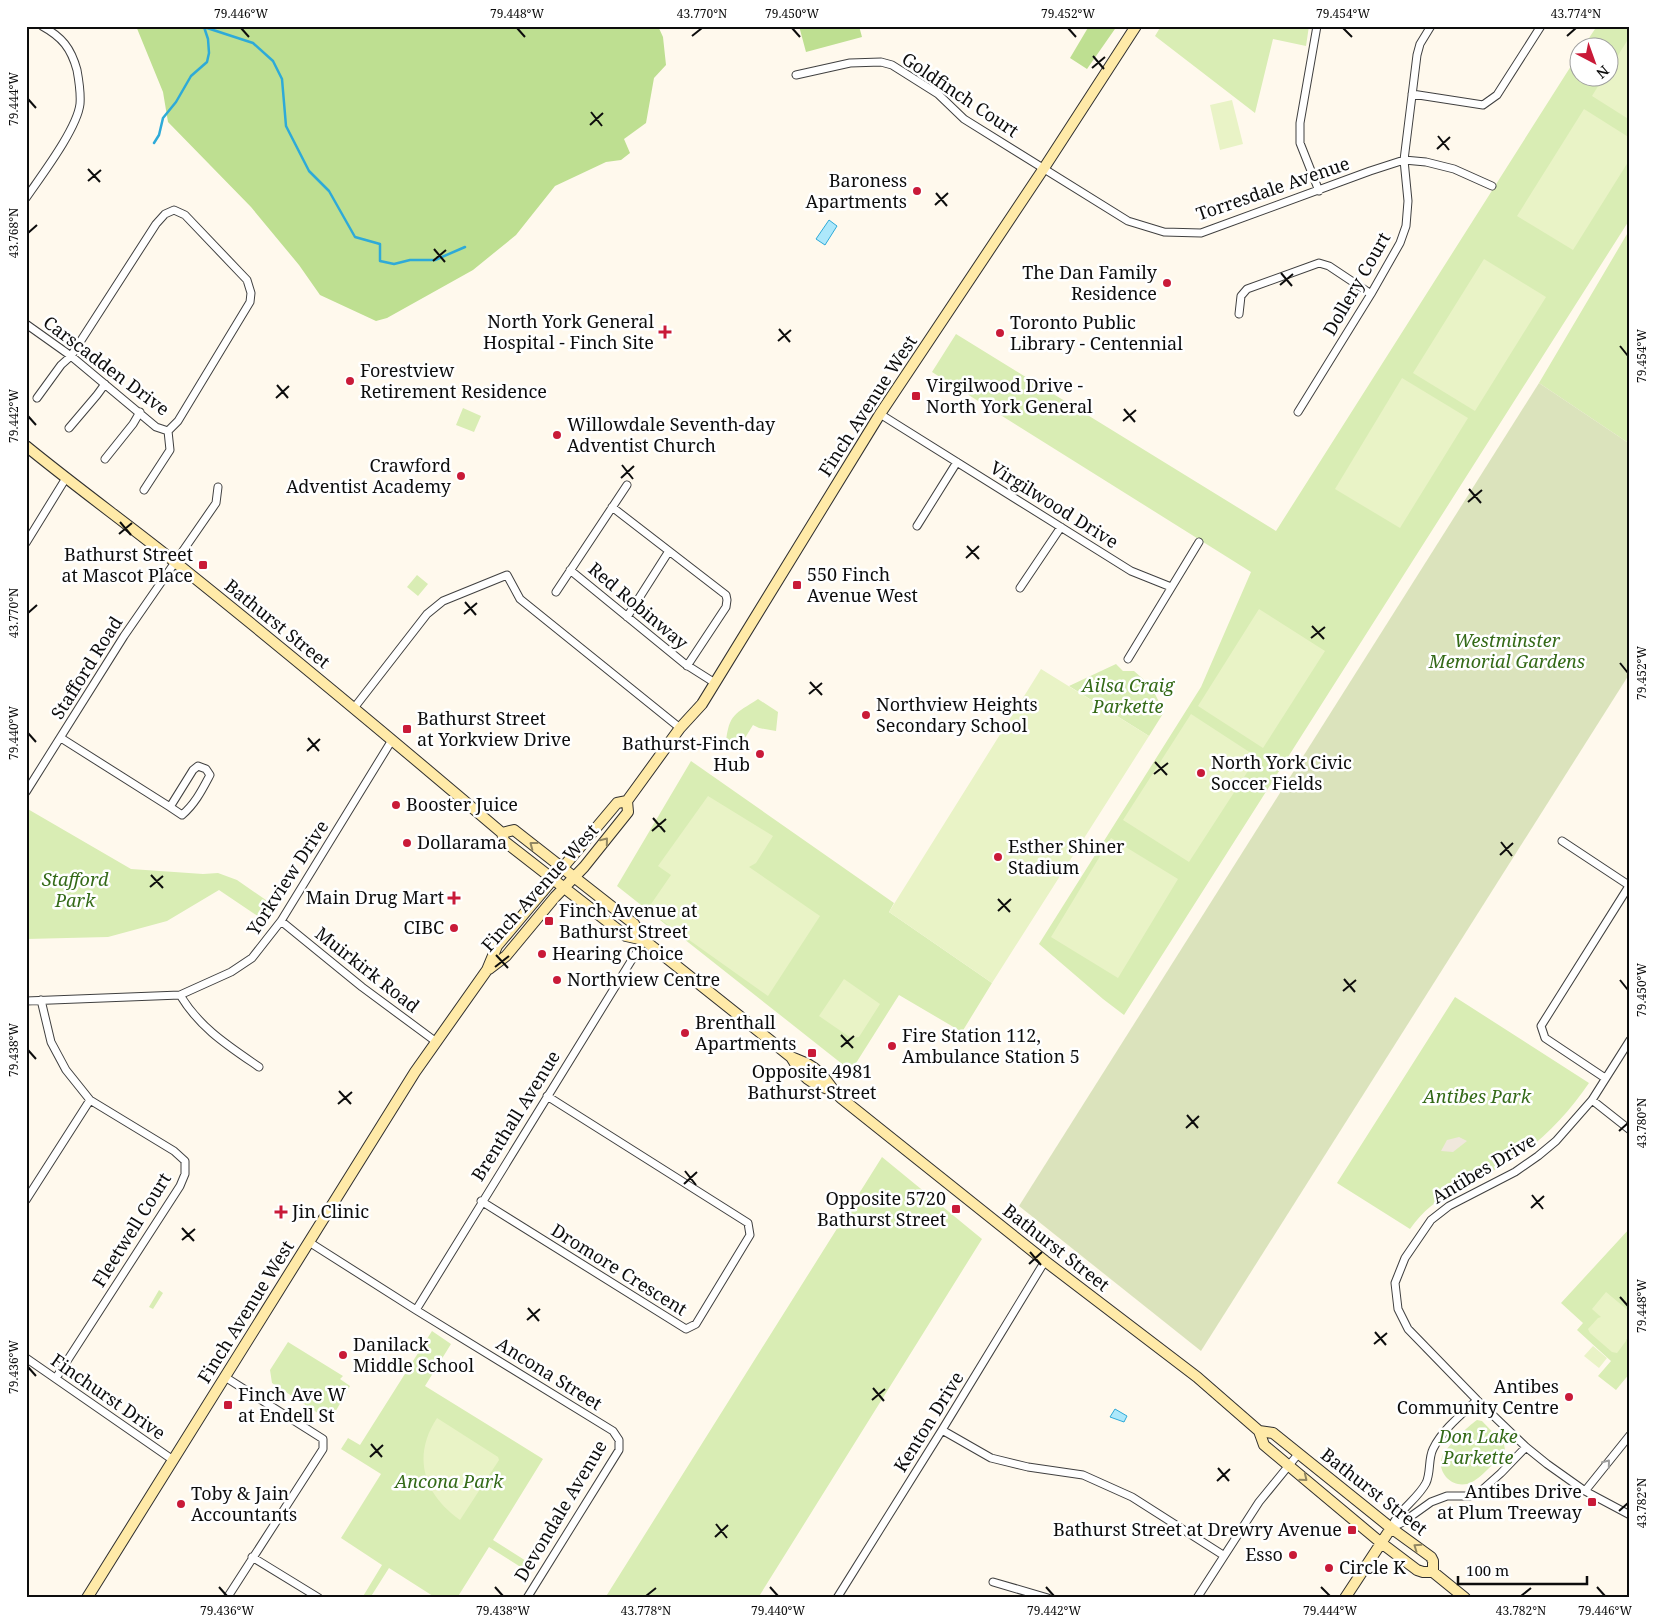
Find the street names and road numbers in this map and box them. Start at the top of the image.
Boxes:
street label: Goldfinch Court [897,46,1024,142]
street label: Torresdale Avenue [1193,151,1353,226]
street label: Dollery Court [1317,228,1395,339]
street label: Carscadden Drive [39,310,175,421]
street label: Finch Avenue West [812,330,922,481]
street label: Virgilwood Drive [986,455,1123,553]
street label: Red Robinway [584,556,694,655]
street label: Bathurst Street [220,573,335,673]
street label: Stafford Road [45,612,127,723]
street label: Yorkview Drive [240,815,333,941]
street label: Finch Avenue West [476,818,603,956]
street label: Muirkirk Road [311,921,425,1017]
street label: Brenthall Avenue [465,1046,565,1185]
street label: Antibes Drive [1427,1128,1540,1209]
street label: Fleetwell Court [86,1168,176,1291]
street label: Bathurst Street [998,1198,1115,1296]
street label: Dromore Crescent [547,1218,692,1321]
street label: Finch Avenue West [192,1236,299,1387]
street label: Ancona Street [492,1331,607,1415]
street label: Finchurst Drive [47,1348,171,1445]
street label: Kenton Drive [888,1367,969,1476]
street label: Devondale Avenue [509,1435,612,1585]
street label: Bathurst Street [1316,1442,1433,1540]

